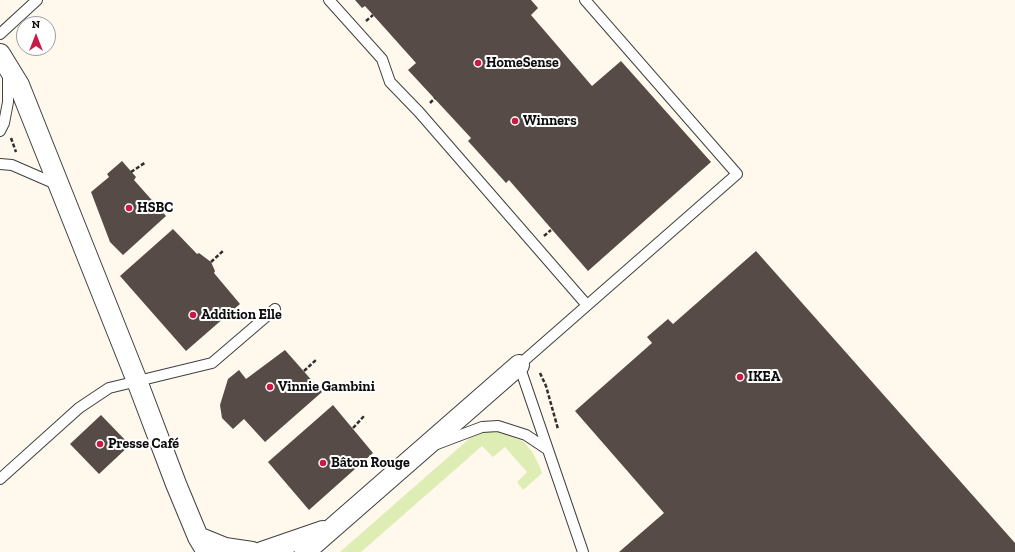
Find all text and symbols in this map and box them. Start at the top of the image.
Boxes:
north arrow [16,16,56,56]
text: N [32,18,40,31]
place label: HomeSense [486,55,559,71]
marker: HomeSense [473,58,483,68]
place label: Winners [523,113,577,129]
marker: Winners [510,116,520,126]
place label: HSBC [137,200,173,216]
marker: HSBC [124,203,134,213]
place label: Addition Elle [201,307,282,323]
marker: Addition Elle [188,310,198,320]
place label: IKEA [748,369,780,385]
marker: IKEA [735,372,745,382]
place label: Vinnie Gambini [278,379,375,395]
marker: Vinnie Gambini [265,382,275,392]
place label: Presse Café [108,436,179,452]
marker: Presse Café [95,439,105,449]
place label: Bâton Rouge [331,455,410,471]
marker: Bâton Rouge [318,458,328,468]

